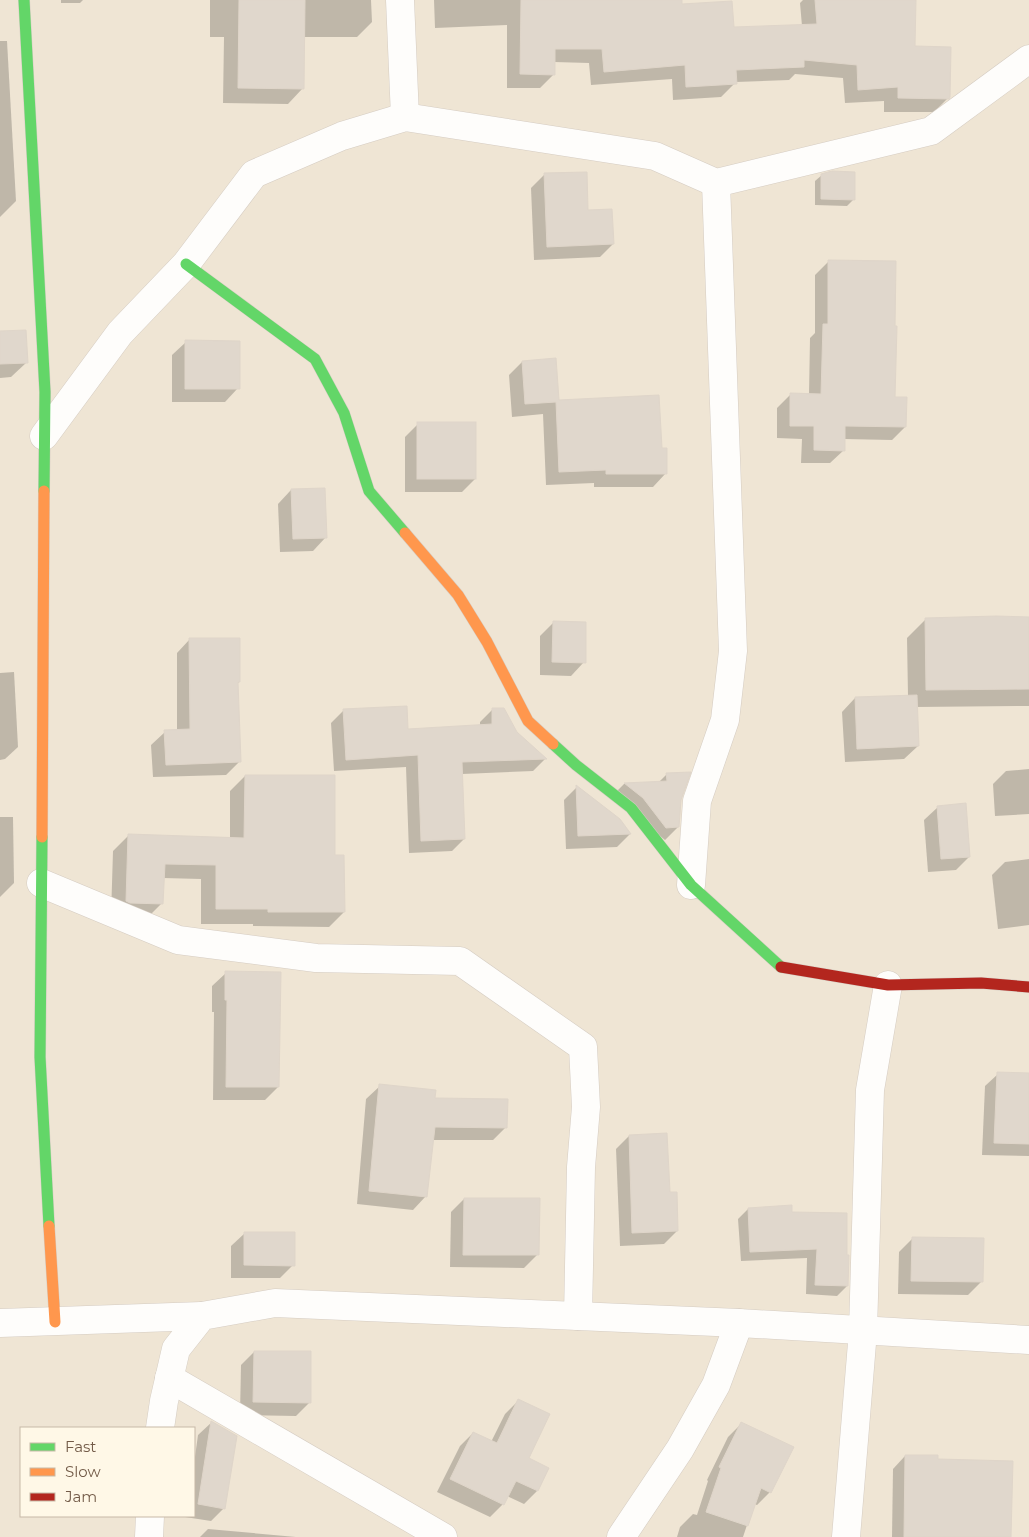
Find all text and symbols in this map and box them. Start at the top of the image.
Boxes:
legend [20,1427,195,1517]
text: Fast [65,1437,96,1456]
text: Slow [65,1462,101,1481]
text: Jam [64,1487,97,1506]

